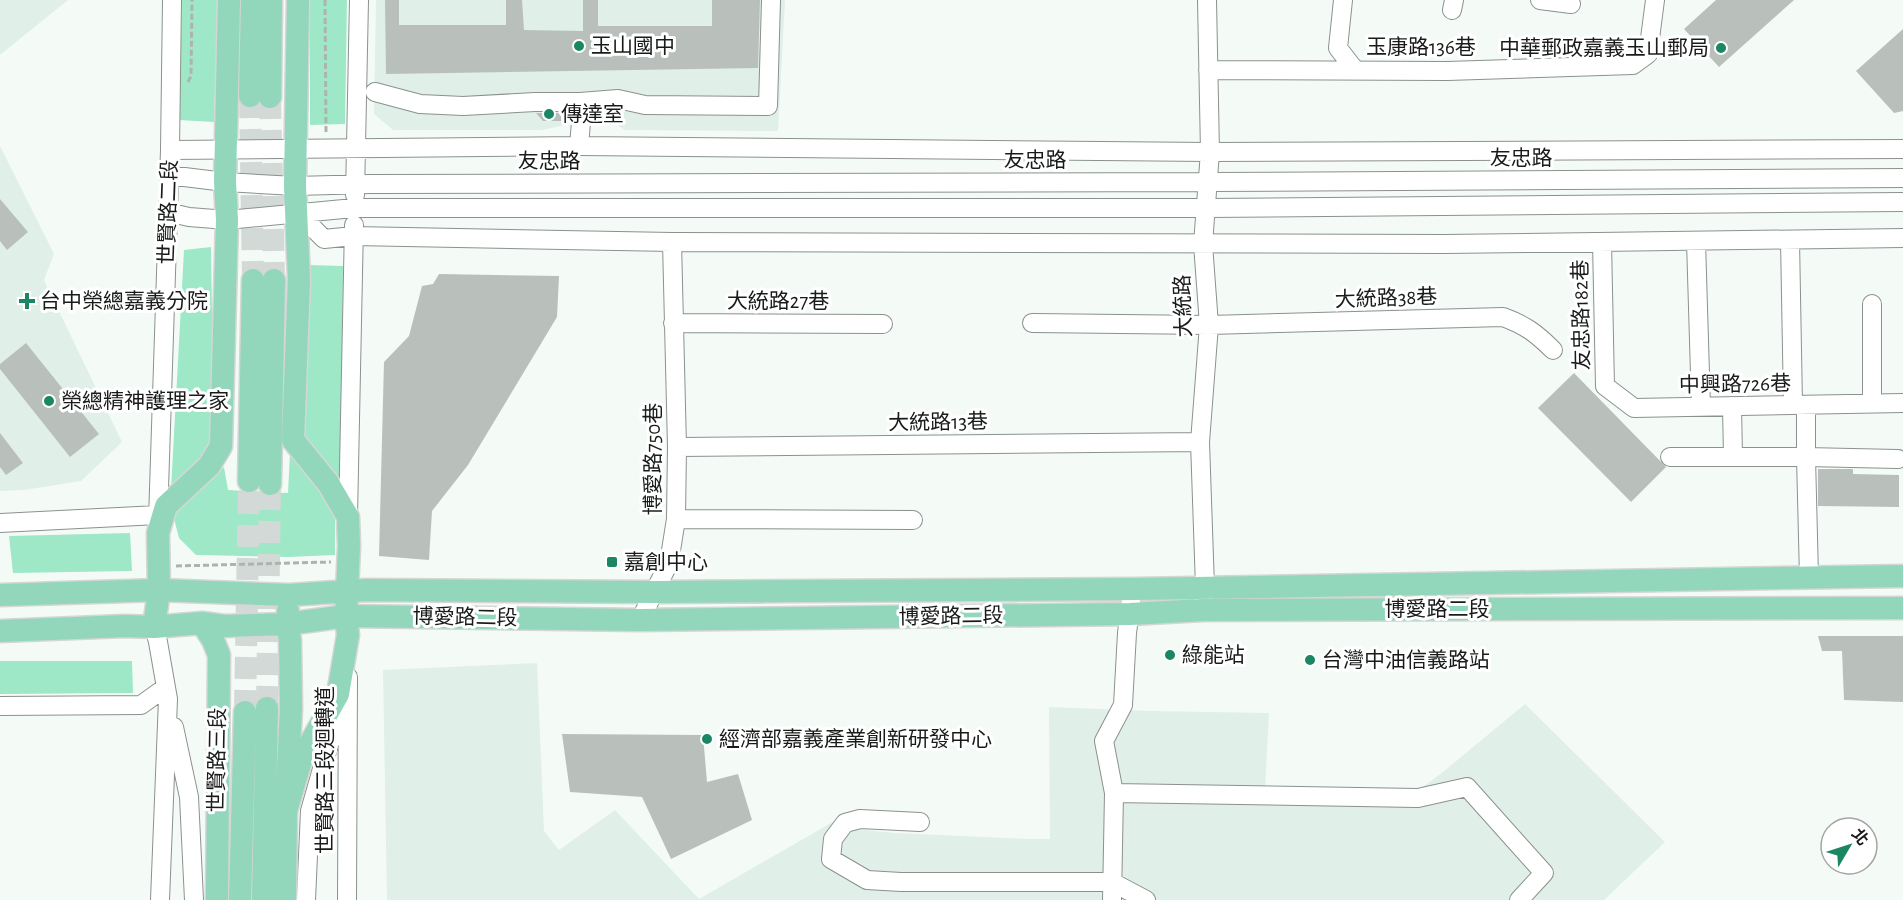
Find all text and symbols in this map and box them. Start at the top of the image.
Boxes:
place label: 玉山國中 [591,35,675,57]
street label: 玉康路136巷 [1366,36,1476,58]
place label: 中華郵政嘉義玉山郵局 [1499,37,1709,59]
marker: 玉山國中 [572,39,586,53]
marker: 中華郵政嘉義玉山郵局 [1714,41,1728,55]
place label: 傳達室 [561,102,624,125]
marker: 傳達室 [542,107,556,121]
street label: 友忠路 [1490,147,1553,169]
street label: 友忠路 [1004,149,1067,171]
street label: 友忠路 [518,150,581,172]
street label: 世賢路二段 [155,159,181,265]
street label: 友忠路182巷 [1569,259,1593,371]
street label: 大統路 [1171,274,1195,338]
street label: 大統路38巷 [1334,285,1438,311]
place label: 台中榮總嘉義分院 [40,290,208,312]
street label: 大統路27巷 [727,290,829,312]
marker: 台中榮總嘉義分院 [18,292,36,310]
street label: 中興路726巷 [1679,372,1791,396]
place label: 榮總精神護理之家 [61,390,229,412]
marker: 榮總精神護理之家 [42,394,56,408]
street label: 博愛路750巷 [642,403,664,515]
street label: 大統路13巷 [888,410,988,434]
place label: 嘉創中心 [624,551,708,573]
marker: 嘉創中心 [605,555,619,569]
street label: 博愛路二段 [1385,598,1490,620]
street label: 博愛路二段 [898,604,1004,628]
street label: 博愛路二段 [412,605,518,629]
place label: 綠能站 [1182,644,1245,666]
marker: 綠能站 [1163,648,1177,662]
place label: 台灣中油信義路站 [1322,649,1490,671]
marker: 台灣中油信義路站 [1303,653,1317,667]
street label: 世賢路三段迴轉道 [314,686,336,854]
street label: 世賢路三段 [205,707,229,813]
place label: 經濟部嘉義產業創新研發中心 [719,727,992,750]
marker: 經濟部嘉義產業創新研發中心 [700,732,714,746]
north arrow [1819,816,1879,876]
text: 北 [1849,825,1872,848]

